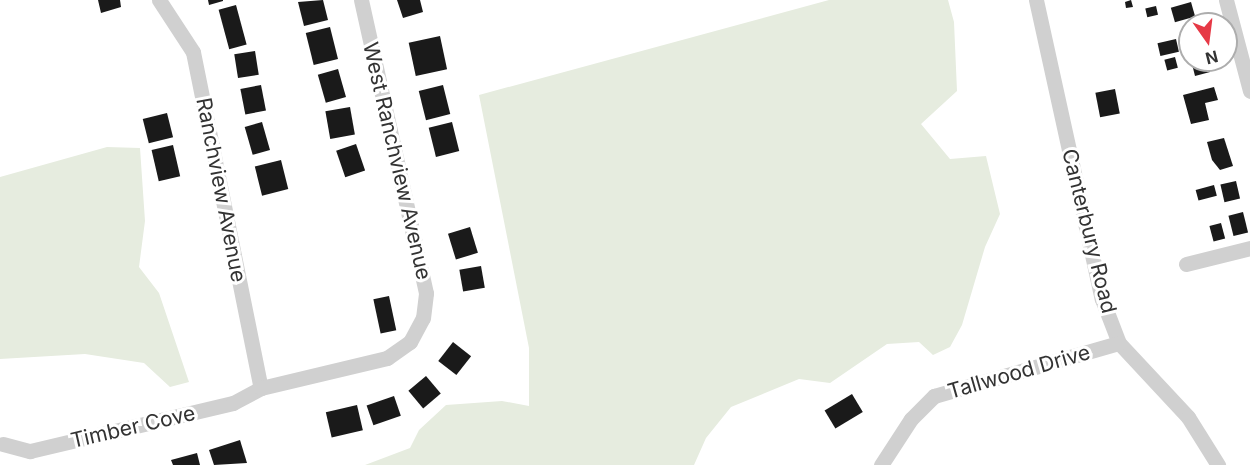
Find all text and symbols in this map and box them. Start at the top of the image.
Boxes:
north arrow [1178,12,1238,72]
street label: West Ranchview Avenue [357,40,437,282]
text: N [1204,46,1220,69]
street label: Ranchview Avenue [191,96,251,284]
street label: Canterbury Road [1056,146,1122,316]
street label: Tallwood Drive [945,340,1093,404]
street label: Timber Cove [68,400,198,454]

